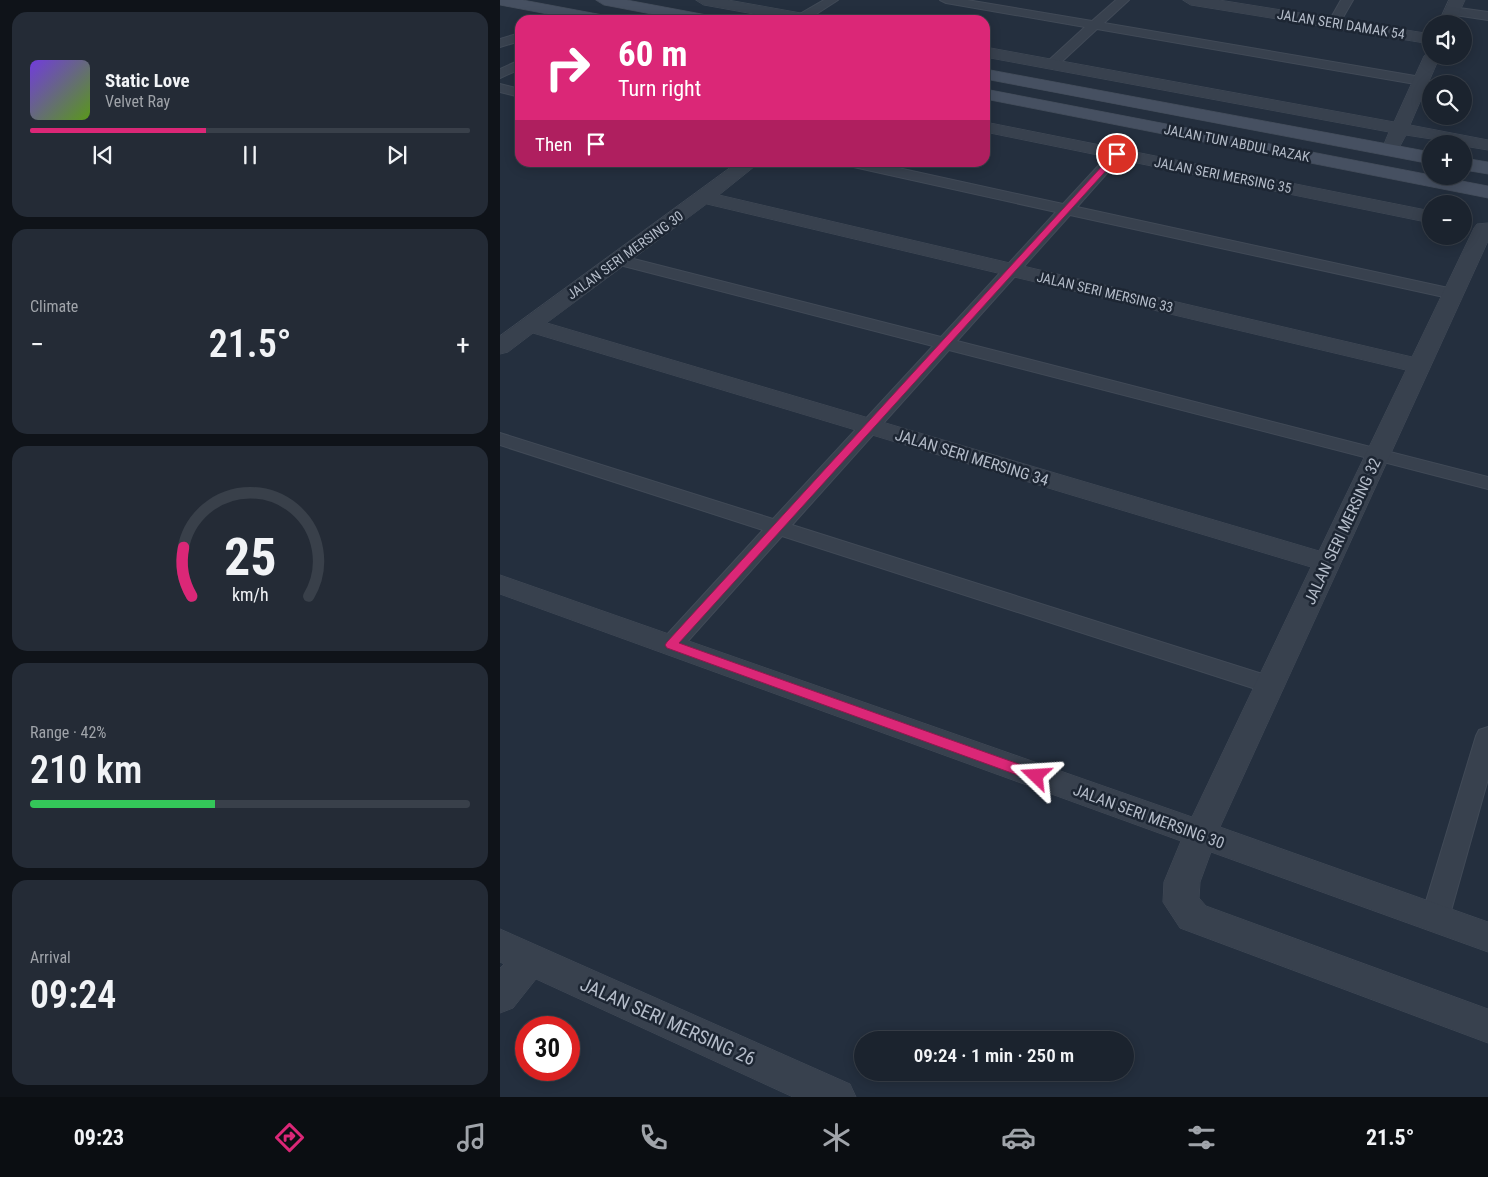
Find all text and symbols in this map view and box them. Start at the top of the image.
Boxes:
street label: JALAN SERI DAMAK 54 [1276,6,1406,42]
map controls [1422,15,1472,245]
button: sound [1422,15,1472,65]
text: 60 m [618,34,687,75]
icon: right [535,35,600,100]
text: Static Love [105,69,190,92]
button: search [1422,75,1472,125]
text: Turn right [618,76,701,101]
text: Velvet Ray [105,92,170,111]
street label: JALAN TUN ABDUL RAZAK [1163,121,1312,165]
icon: arrive [582,130,610,158]
text: Then [535,133,572,156]
pin [1096,133,1138,175]
button: + [1422,135,1472,185]
icon: arrive [1103,140,1131,168]
icon: previous [89,141,117,169]
icon: pause [236,141,264,169]
icon: next [383,141,411,169]
street label: JALAN SERI MERSING 35 [1153,154,1293,196]
button: − [1422,195,1472,245]
street label: JALAN SERI MERSING 30 [564,207,686,302]
street label: JALAN SERI MERSING 33 [1035,269,1175,315]
text: Climate [30,297,78,316]
text: 21.5° [209,322,291,366]
text: − [30,328,44,361]
text: + [456,328,470,361]
street label: JALAN SERI MERSING 34 [893,425,1051,490]
street label: JALAN SERI MERSING 32 [1300,455,1385,607]
text: 25 [224,527,276,588]
text: km/h [232,584,268,605]
text: Range · 42% [30,723,106,742]
text: 210 km [30,748,142,792]
position arrow [1009,749,1061,801]
street label: JALAN SERI MERSING 30 [1071,780,1227,853]
text: Arrival [30,948,71,967]
street label: JALAN SERI MERSING 26 [577,972,759,1070]
text: 09:24 [30,973,116,1017]
speed limit sign: 30 [515,1016,580,1081]
text: 09:24 · 1 min · 250 m [914,1044,1074,1067]
icon: directions [272,1120,307,1155]
icon: music [454,1120,489,1155]
icon: phone [636,1120,671,1155]
icon: climate [819,1120,854,1155]
icon: car [1001,1120,1036,1155]
icon: filters [1184,1120,1219,1155]
text: 09:23 [74,1125,124,1150]
text: 21.5° [1366,1125,1414,1150]

